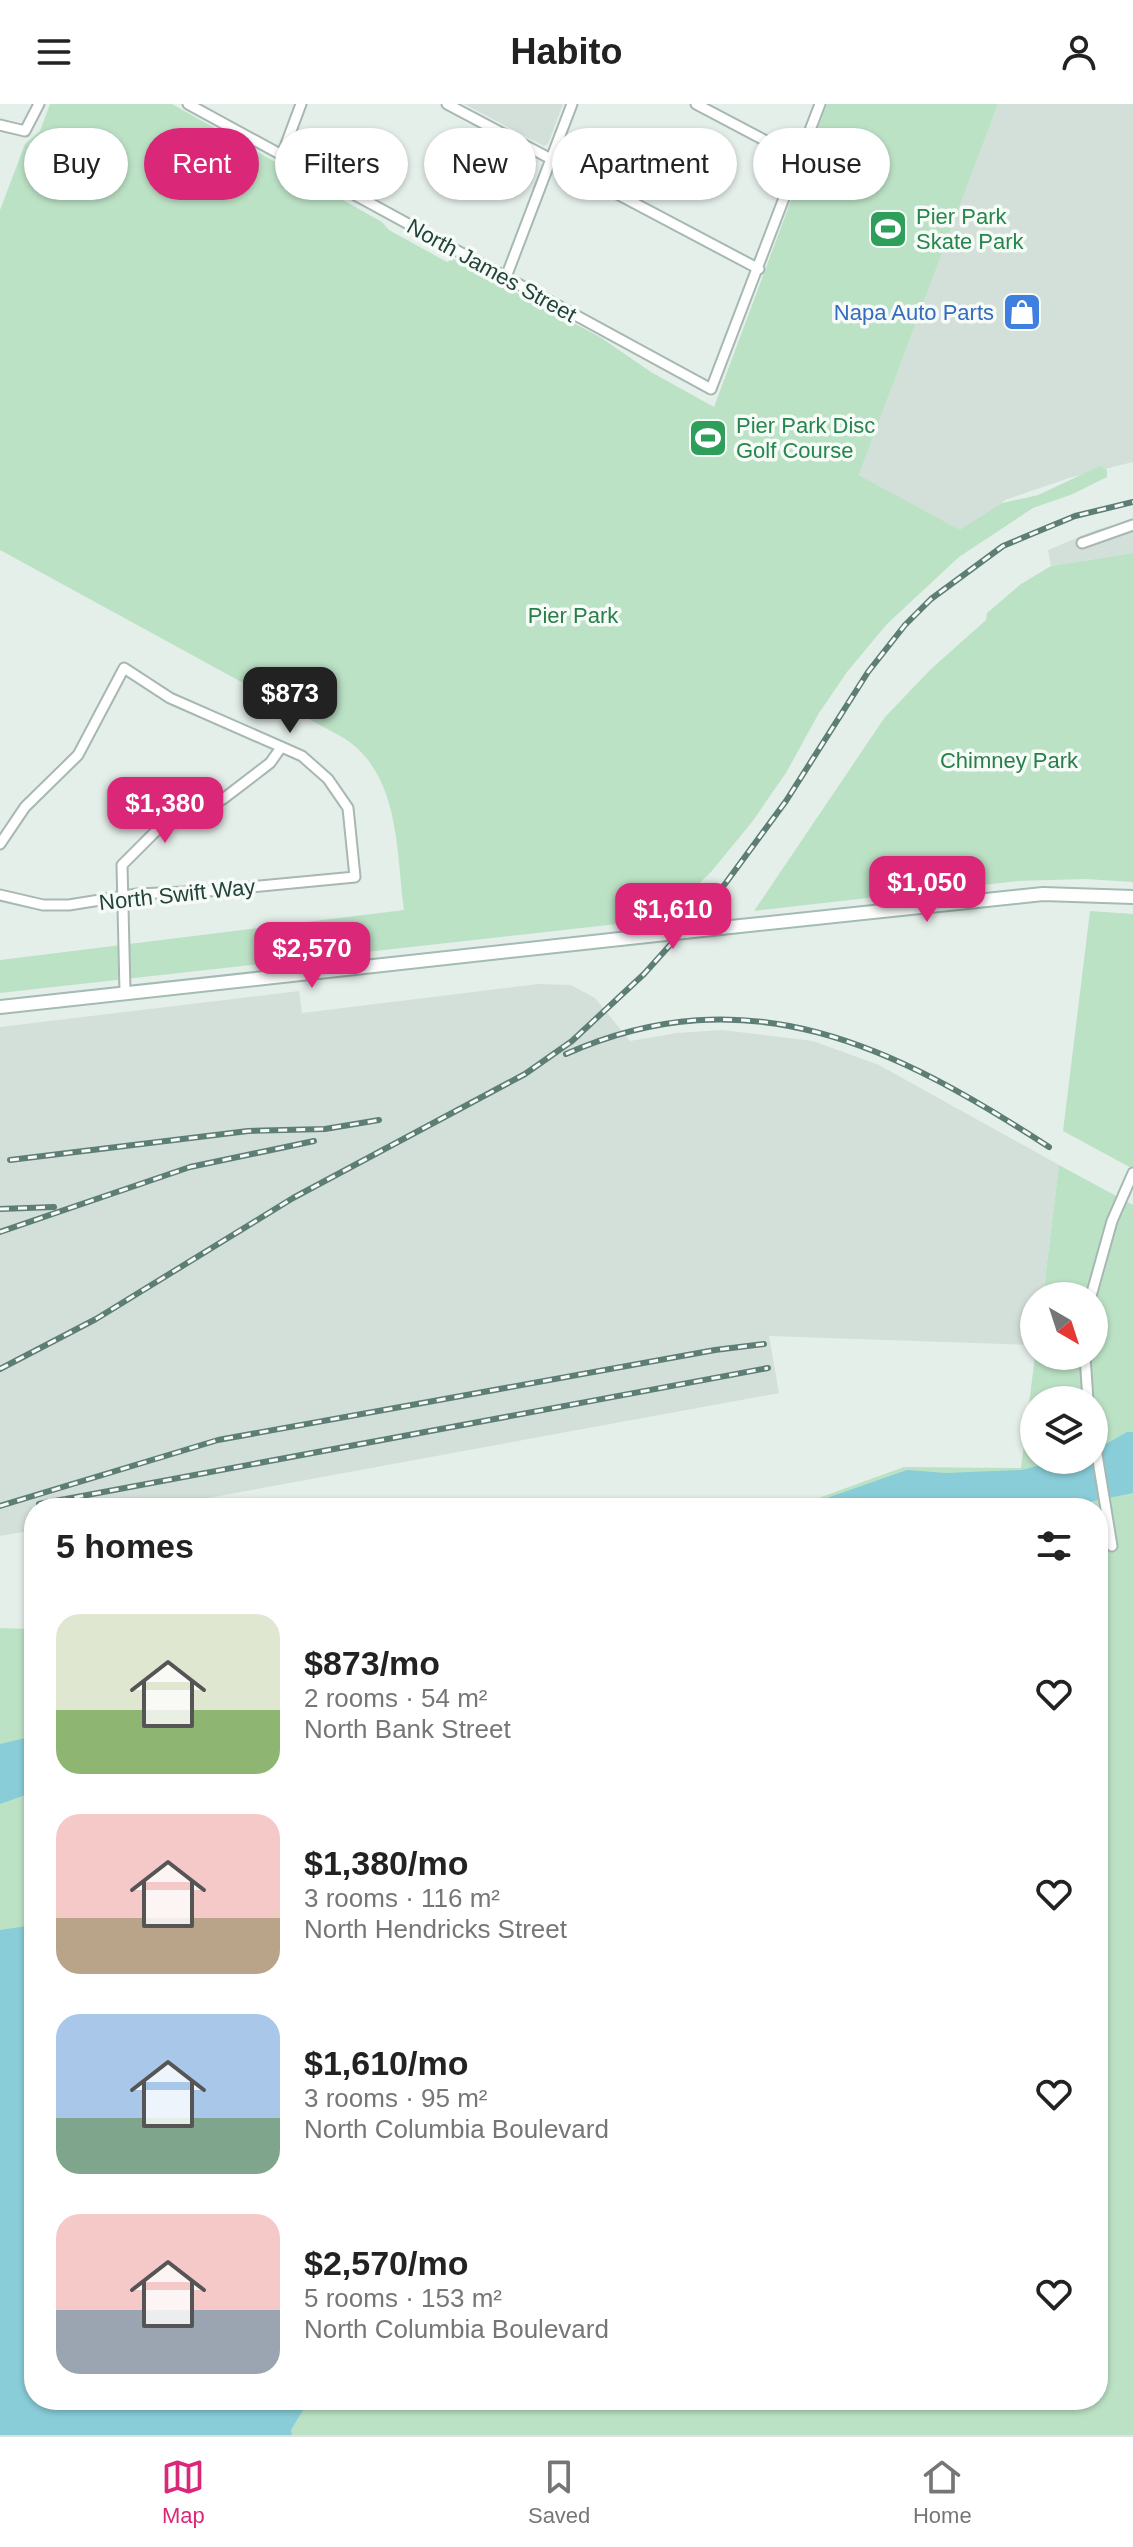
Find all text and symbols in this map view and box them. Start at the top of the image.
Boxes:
icon: menu [32,30,76,74]
icon: person [1057,30,1101,74]
text: Habito [511,31,623,72]
chip: Buy [24,128,128,200]
chip: Rent [144,128,259,200]
chip: Filters [275,128,408,200]
chip: New [424,128,536,200]
chip: Apartment [552,128,737,200]
chip: House [753,128,890,200]
place label: Pier Park Skate Park [916,204,1025,254]
sports icon: Pier Park Skate Park [867,208,909,250]
street label: North James Street [403,214,581,327]
shop icon: Napa Auto Parts [1001,291,1043,333]
place label: Napa Auto Parts [834,300,994,325]
place label: Pier Park Disc Golf Course [736,413,875,463]
sports icon: Pier Park Disc Golf Course [687,417,729,459]
park label: Pier Park [528,603,619,628]
pin: $873 [243,667,337,735]
text: $873 [261,678,319,708]
park label: Chimney Park [940,748,1079,773]
pin: $1,380 [100,777,230,845]
text: $1,380 [125,788,205,818]
pin: $1,050 [862,856,992,924]
text: $1,050 [887,867,967,897]
street label: North Swift Way [98,874,256,915]
pin: $1,610 [608,883,738,951]
text: $1,610 [633,894,713,924]
pin: $2,570 [247,922,377,990]
text: $2,570 [272,933,352,963]
north arrow [1020,1282,1108,1370]
map controls [1020,1282,1108,1474]
button: layers [1020,1386,1108,1474]
icon: filters [1032,1524,1076,1568]
text: 5 homes [56,1527,194,1565]
text: $873/mo [304,1644,440,1682]
icon: home [120,1646,216,1742]
icon: heart [1032,1672,1076,1716]
text: 2 rooms · 54 m² [304,1683,488,1713]
text: North Bank Street [304,1714,511,1744]
text: $1,380/mo [304,1844,468,1882]
icon: home [120,1846,216,1942]
icon: heart [1032,1872,1076,1916]
text: 3 rooms · 116 m² [304,1883,500,1913]
text: North Hendricks Street [304,1914,567,1944]
text: $1,610/mo [304,2044,468,2082]
icon: home [120,2046,216,2142]
icon: heart [1032,2072,1076,2116]
text: 3 rooms · 95 m² [304,2083,488,2113]
text: North Columbia Boulevard [304,2114,609,2144]
text: $2,570/mo [304,2244,468,2282]
icon: home [120,2246,216,2342]
icon: heart [1032,2272,1076,2316]
text: 5 rooms · 153 m² [304,2283,502,2313]
text: North Columbia Boulevard [304,2314,609,2344]
tab: Map [161,2455,205,2529]
tab: Saved [528,2455,590,2529]
tab: Home [913,2455,972,2529]

